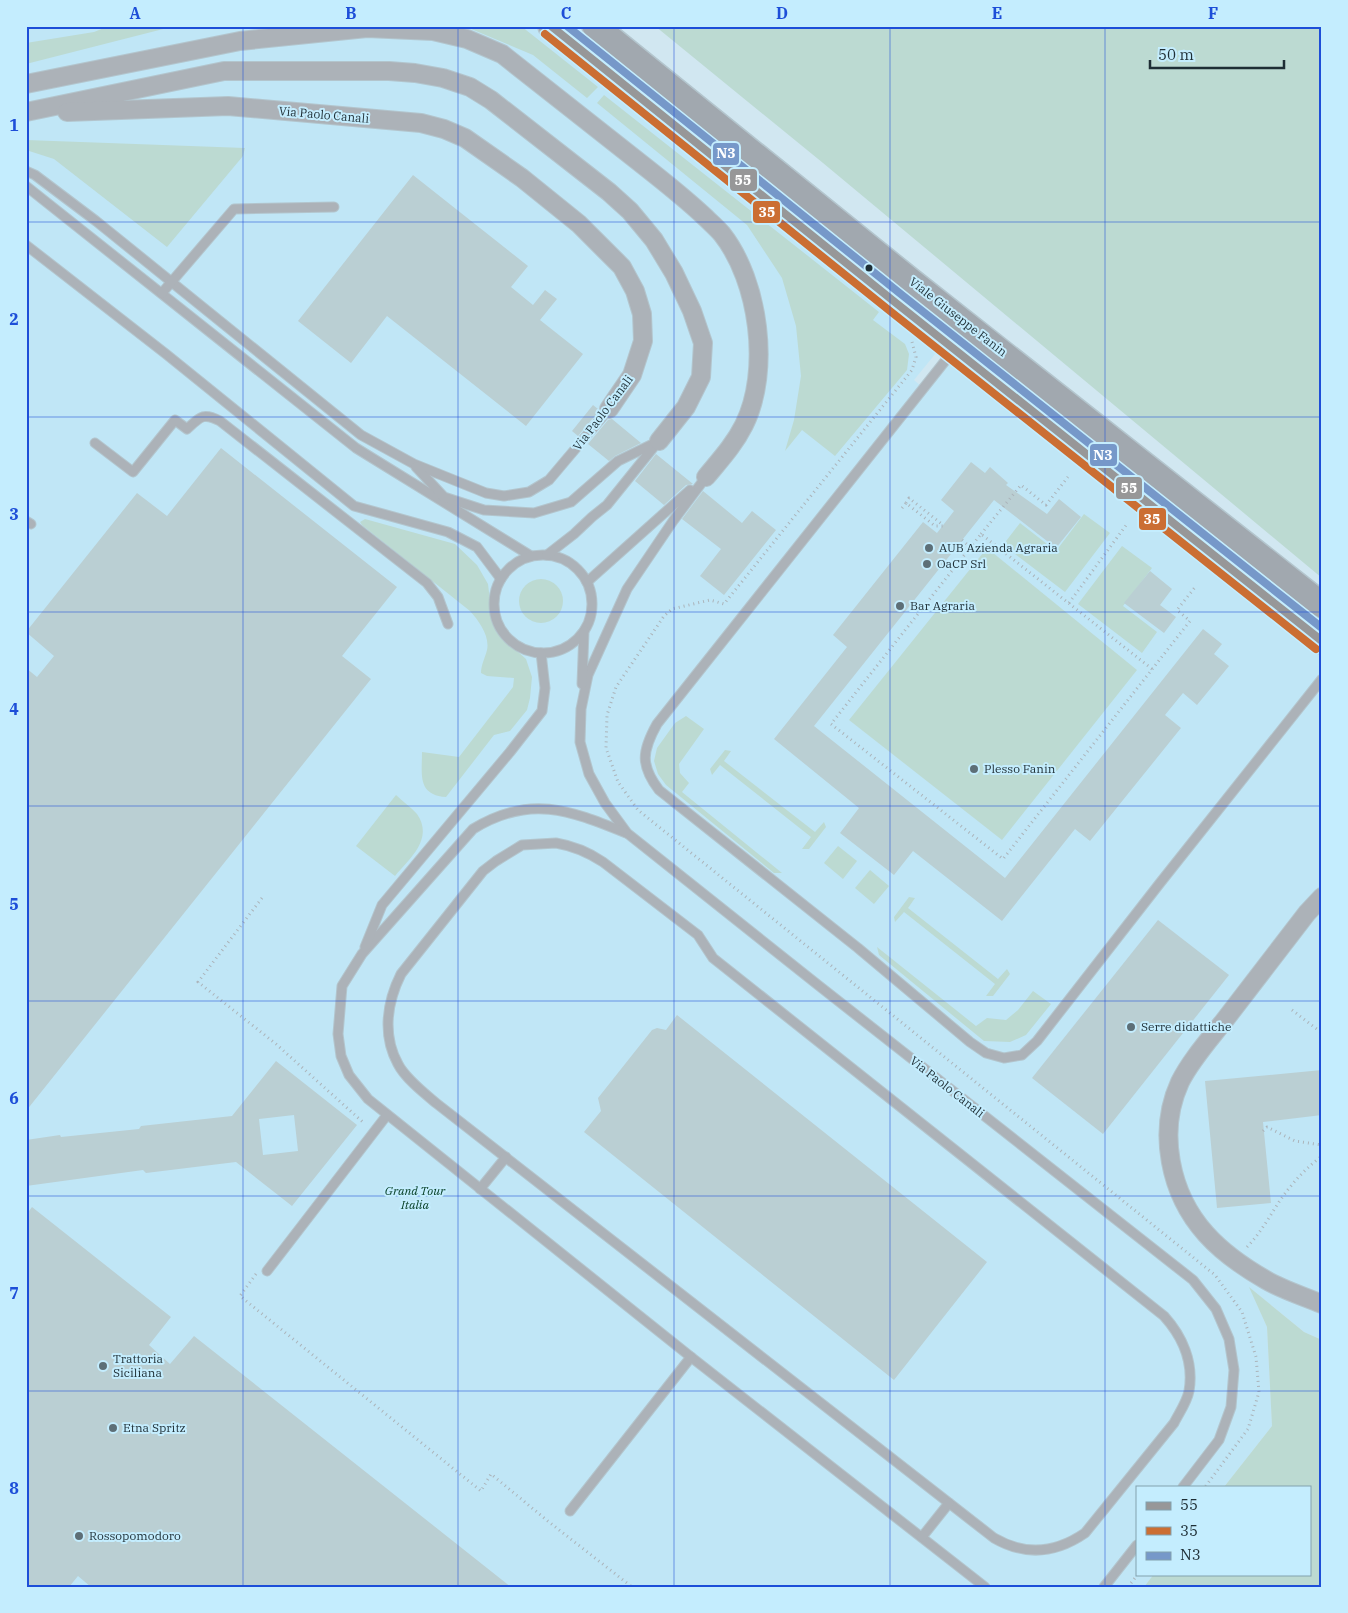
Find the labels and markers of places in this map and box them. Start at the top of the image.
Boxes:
unlabelled marker [864,263,874,273]
place label: AUB Azienda Agraria [939,540,1058,555]
marker: AUB Azienda Agraria [923,542,935,554]
place label: OaCP Srl [937,556,987,571]
marker: OaCP Srl [921,558,933,570]
place label: Bar Agraria [910,598,975,613]
marker: Bar Agraria [894,600,906,612]
place label: Plesso Fanin [984,761,1056,776]
marker: Plesso Fanin [968,763,980,775]
place label: Serre didattiche [1141,1019,1231,1034]
marker: Serre didattiche [1125,1021,1137,1033]
place label: Trattoria Siciliana [113,1351,164,1380]
marker: Trattoria Siciliana [97,1360,109,1372]
place label: Etna Spritz [123,1420,186,1435]
marker: Etna Spritz [107,1422,119,1434]
place label: Rossopomodoro [89,1528,181,1543]
marker: Rossopomodoro [73,1530,85,1542]

